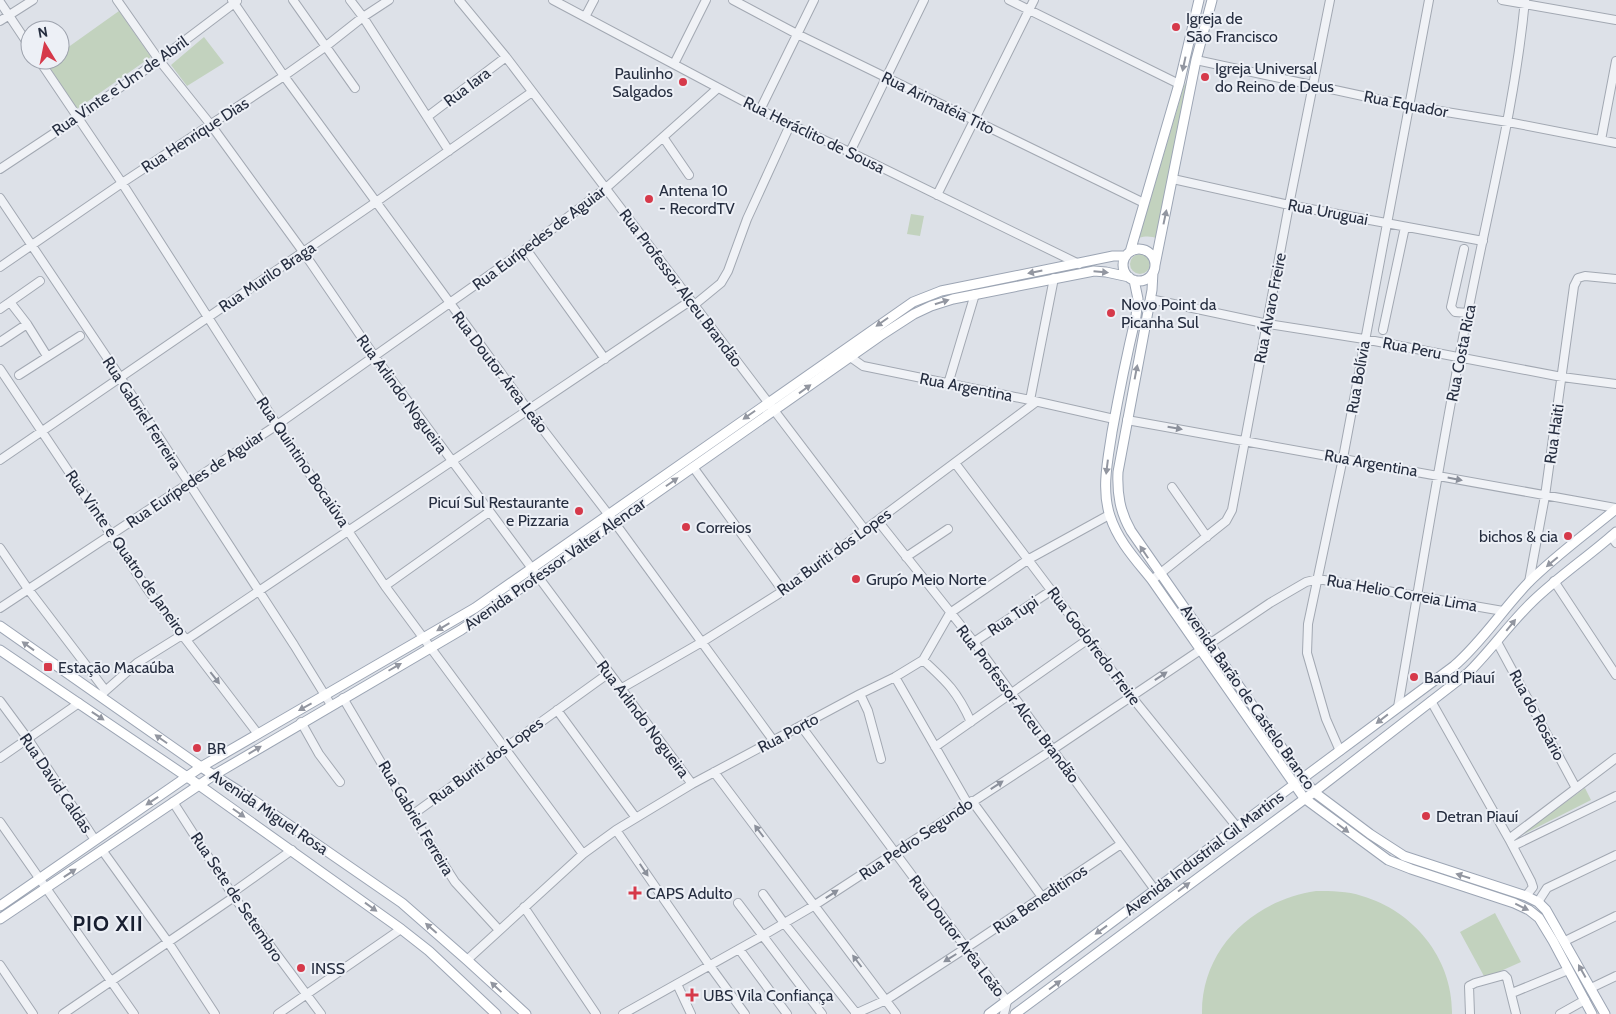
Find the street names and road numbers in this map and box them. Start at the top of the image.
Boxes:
street label: Rua Vinte e Um de Abril [48,32,192,140]
street label: Rua Iara [440,63,494,111]
street label: Rua Arimatéia Tito [879,67,998,139]
street label: Rua Equador [1362,87,1451,122]
street label: Rua Henrique Dias [138,93,253,177]
street label: Rua Heráclito de Sousa [740,93,888,178]
street label: Rua Eurípedes de Aguiar [469,181,610,294]
street label: Rua Uruguai [1286,195,1370,229]
street label: Rua Professor Alceu Brandão [615,205,747,371]
street label: Rua Murilo Braga [215,237,319,316]
street label: Rua Álvaro Freire [1250,251,1290,365]
street label: Rua Costa Rica [1442,302,1480,403]
street label: Rua Doutor Área Leão [448,307,552,437]
street label: Rua Arlindo Nogueira [353,331,452,457]
street label: Rua Peru [1381,333,1443,363]
street label: Rua Bolívia [1342,339,1374,415]
street label: Rua Gabriel Ferreira [99,353,186,473]
street label: Rua Argentina [918,369,1014,405]
street label: Rua Quintino Bocaiúva [252,393,354,531]
street label: Rua Haiti [1540,403,1568,465]
street label: Rua Eurípedes de Aguiar [123,425,268,532]
street label: Rua Argentina [1323,445,1419,481]
street label: Rua Vinte e Quatro de Janeiro [61,466,191,640]
street label: Avenida Professor Valter Alencar [460,493,650,634]
street label: Rua Buriti dos Lopes [773,504,895,600]
street label: Rua Helio Correia Lima [1325,570,1479,616]
street label: Rua Godofredo Freire [1043,583,1145,709]
street label: Rua Tupi [984,592,1042,640]
street label: Avenida Barão de Castelo Branco [1177,601,1319,793]
street label: Rua Professor Alceu Brandão [952,621,1084,787]
street label: Rua Arlindo Nogueira [593,657,693,782]
street label: Rua do Rosário [1505,666,1569,764]
street label: Rua Porto [754,709,822,757]
street label: Rua Buriti dos Lopes [425,713,547,809]
street label: Rua David Caldas [16,730,97,837]
street label: Rua Gabriel Ferreira [374,757,458,879]
street label: Avenida Miguel Rosa [206,765,332,859]
street label: Avenida Industrial Gil Martins [1120,787,1288,919]
street label: Rua Pedro Segundo [856,794,977,884]
street label: Rua Sete de Setembro [187,829,288,966]
street label: Rua Beneditinos [989,860,1091,937]
street label: Rua Doutor Arêa Leão [905,871,1009,1001]

